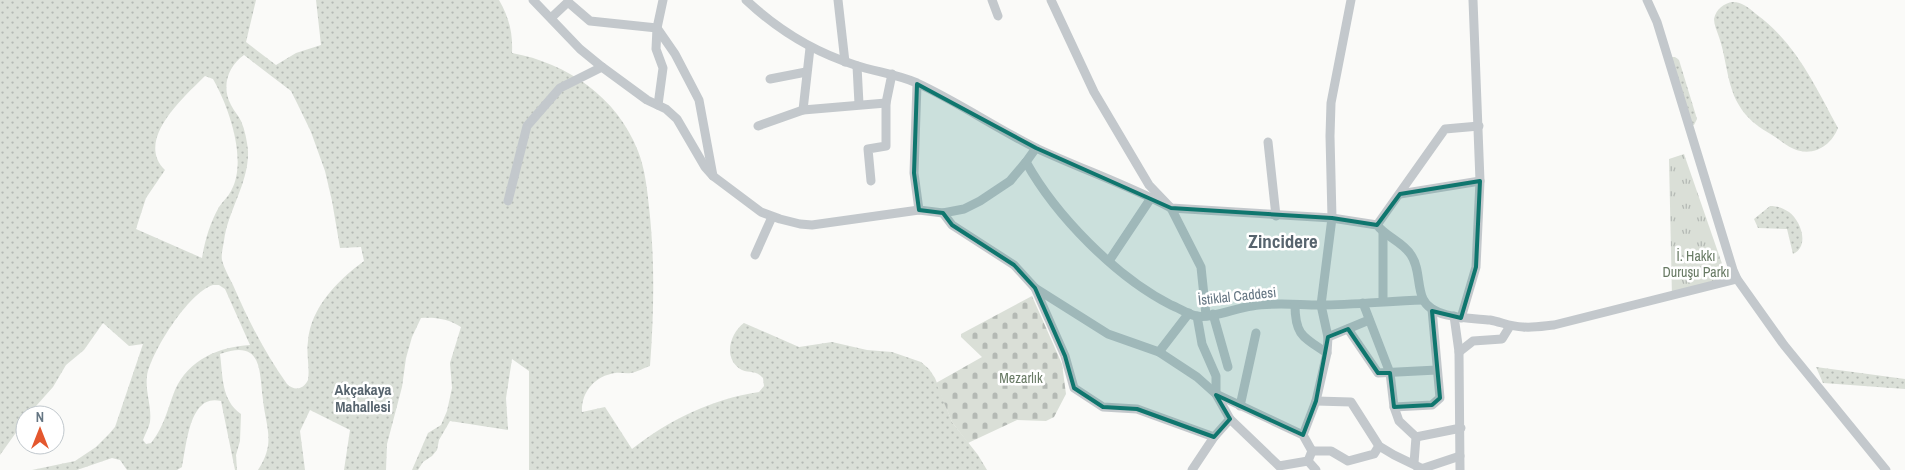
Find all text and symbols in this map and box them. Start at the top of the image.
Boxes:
district label: Zincidere [1248,228,1318,254]
park label: İ. Hakkı Duruşu Parkı [1663,247,1730,281]
street label: İstiklal Caddesi [1197,283,1277,309]
park label: Mezarlık [999,369,1043,387]
district label: Akçakaya Mahallesi [335,379,392,417]
north arrow [15,405,65,455]
text: N [36,408,44,426]

